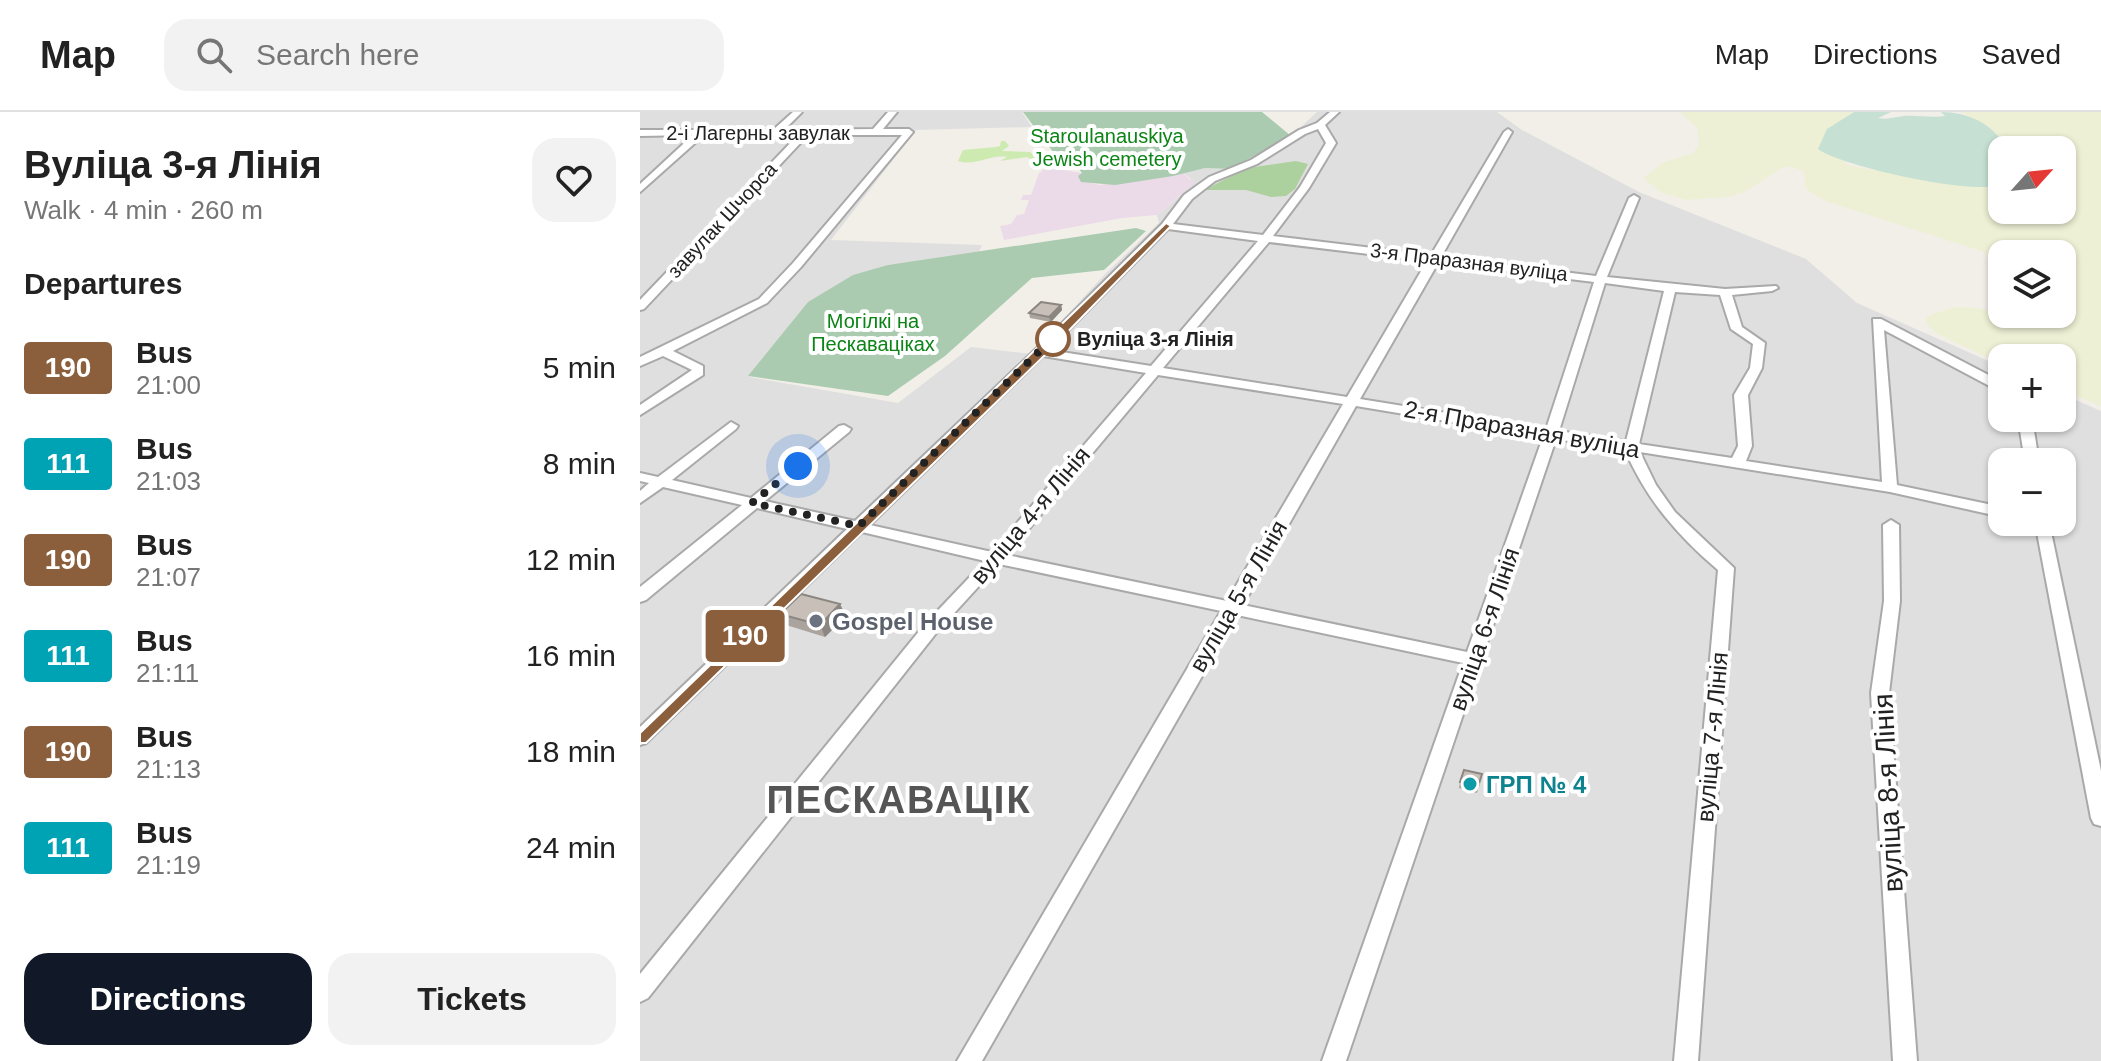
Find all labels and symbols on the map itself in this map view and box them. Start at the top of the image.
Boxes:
street label: 2-і Лагерны завулак [666,122,850,144]
park label: Staroulanauskiya Jewish cemetery [1030,125,1185,170]
north arrow [1988,136,2076,224]
street label: завулак Шчорса [663,157,782,282]
street label: 3-я Праразная вуліца [1369,239,1570,285]
park label: Могілкі на Пескаваціках [811,310,935,355]
marker: Вуліца 3-я Лінія [1036,322,1070,356]
place label: Вуліца 3-я Лінія [1077,328,1234,350]
street label: 2-я Праразная вуліца [1402,395,1643,463]
street label: вуліца 4-я Лінія [965,441,1095,589]
your location [778,446,818,486]
street label: вуліца 5-я Лінія [1184,515,1292,677]
street label: вуліца 6-я Лінія [1443,544,1525,714]
place label: Gospel House [832,608,993,635]
line badge: 190 [699,610,791,662]
marker: Gospel House [807,612,825,630]
street label: вуліца 7-я Лінія [1691,651,1733,823]
street label: вуліца 8-я Лінія [1867,693,1909,893]
place label: ГРП № 4 [1486,771,1587,798]
marker: ГРП № 4 [1461,775,1479,793]
district label: ПЕСКАВАЦІК [766,779,1032,821]

